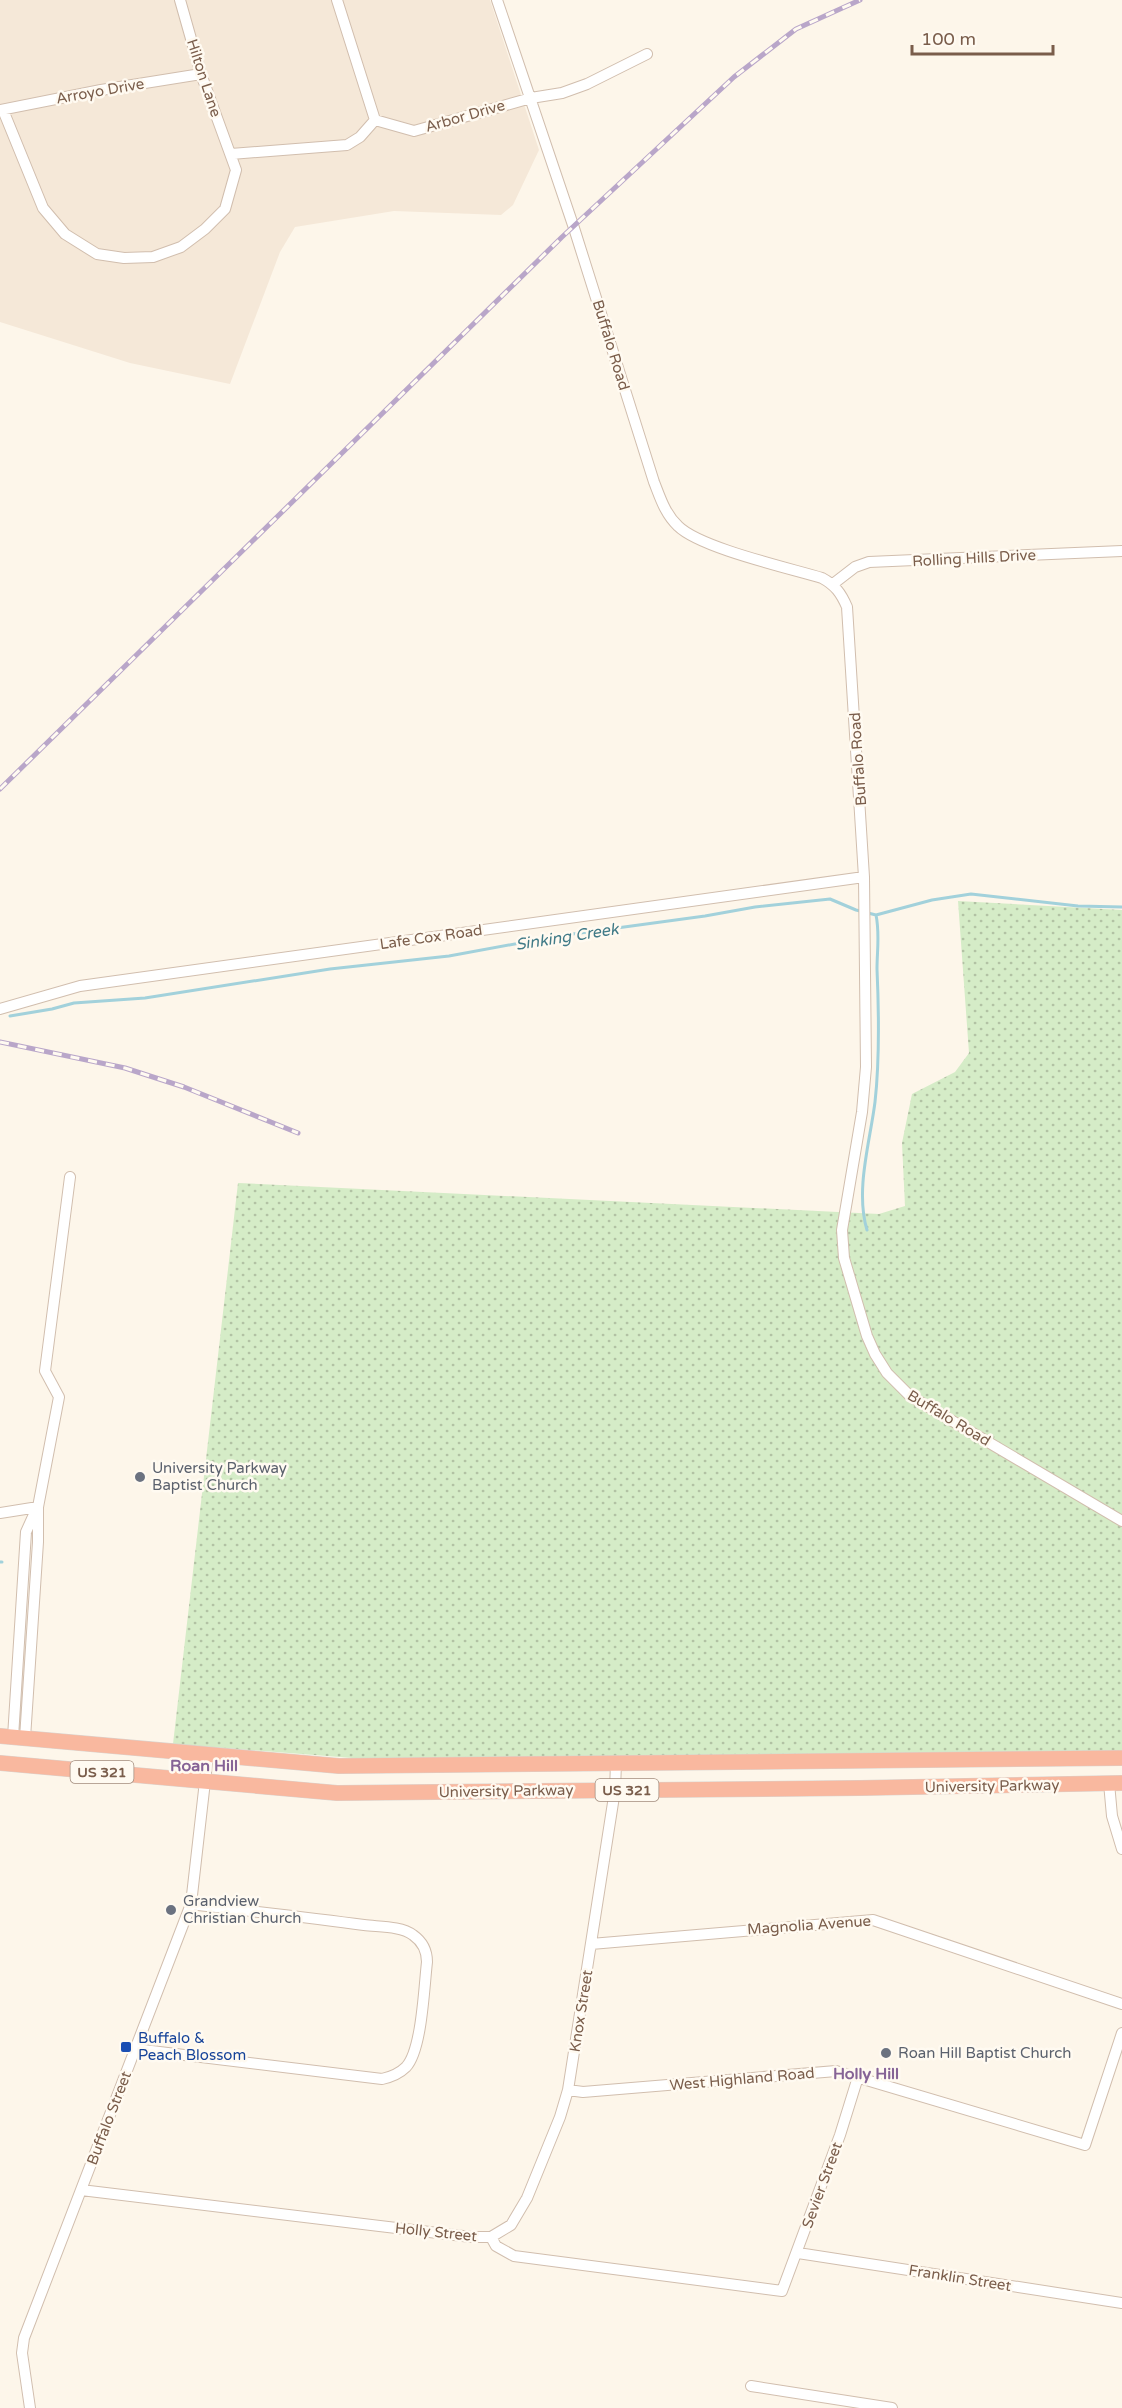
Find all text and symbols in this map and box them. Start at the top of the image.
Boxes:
scale bar [912,18,1053,56]
text: 100 m [921,28,976,50]
street label: Hilton Lane [183,37,225,119]
street label: Arroyo Drive [54,74,146,108]
street label: Arbor Drive [423,96,507,136]
street label: Buffalo Road [589,298,633,392]
street label: Rolling Hills Drive [912,546,1036,570]
street label: Buffalo Road [846,712,870,806]
water label: Sinking Creek [514,919,621,955]
street label: Lafe Cox Road [379,921,483,953]
street label: Buffalo Road [904,1386,994,1450]
place label: University Parkway Baptist Church [152,1459,287,1494]
marker: University Parkway Baptist Church [133,1470,147,1484]
district label: Roan Hill [170,1756,238,1776]
road number: US 321 [70,1761,134,1783]
street label: University Parkway [924,1776,1060,1796]
road number: US 321 [596,1779,658,1801]
street label: University Parkway [438,1781,574,1801]
place label: Grandview Christian Church [183,1892,301,1927]
marker: Grandview Christian Church [164,1903,178,1917]
street label: Magnolia Avenue [746,1912,872,1938]
street label: Knox Street [566,1968,596,2053]
place label: Buffalo & Peach Blossom [138,2029,246,2064]
marker: Buffalo & Peach Blossom [119,2040,133,2054]
place label: Roan Hill Baptist Church [898,2044,1071,2062]
marker: Roan Hill Baptist Church [879,2046,893,2060]
street label: West Highland Road [669,2064,815,2094]
district label: Holly Hill [833,2064,899,2084]
street label: Buffalo Street [83,2068,135,2167]
street label: Sevier Street [798,2139,846,2231]
street label: Holly Street [394,2219,478,2245]
street label: Franklin Street [907,2261,1013,2295]

